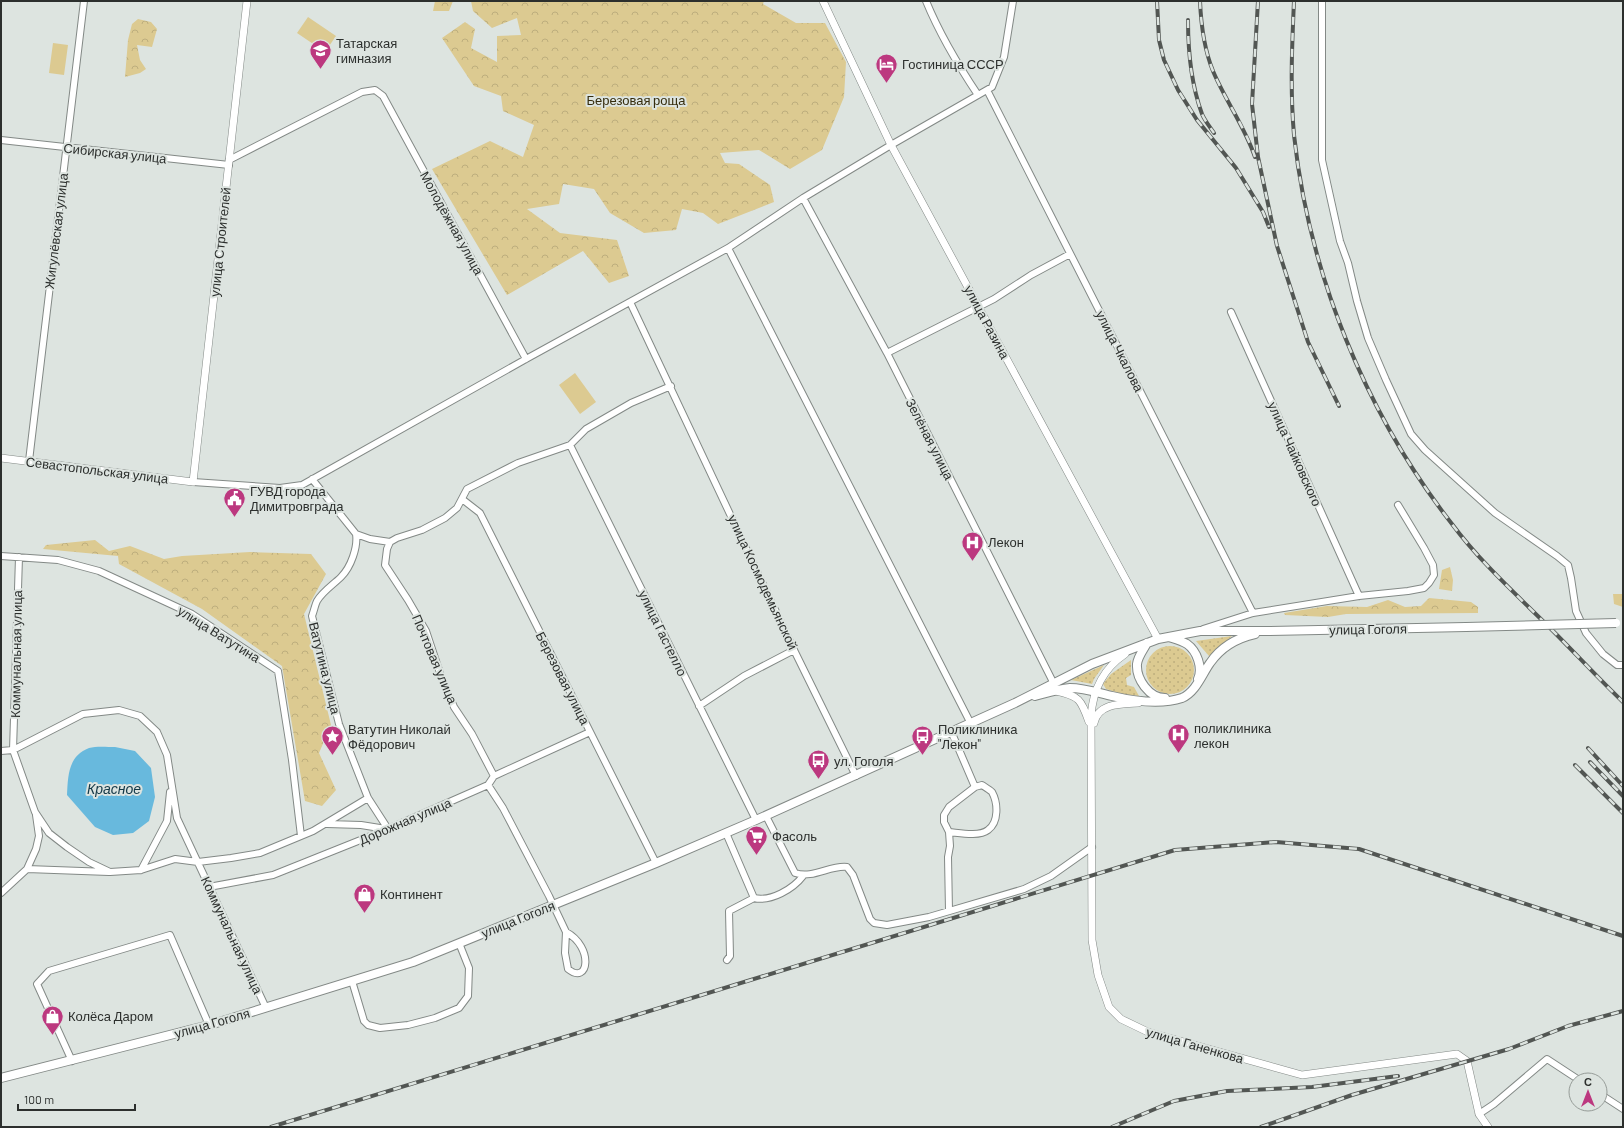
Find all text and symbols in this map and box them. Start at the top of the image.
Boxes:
place label: Татарская гимназия [336,35,397,66]
school or university icon: Татарская гимназия [308,37,334,70]
hotel icon: Гостиница СССР [874,51,900,84]
place label: Гостиница СССР [902,56,1004,72]
park label: Березовая роща [587,92,686,108]
street label: Сибирская улица [63,140,168,166]
street label: Молодёжная улица [417,168,487,278]
street label: Жигулёвская улица [41,171,71,290]
street label: улица Строителей [206,186,234,298]
street label: улица Разина [961,282,1014,362]
street label: улица Чкалова [1093,308,1148,395]
street label: Зелёная улица [903,396,958,483]
street label: улица Чайковского [1265,399,1325,509]
street label: Севастопольская улица [25,453,170,487]
place label: ГУВД города Димитровграда [250,483,344,514]
public building icon: ГУВД города Димитровграда [221,485,247,518]
street label: улица Космодемьянской [725,512,801,652]
hospital icon: Лекон [959,529,985,562]
place label: Лекон [988,534,1024,550]
street label: улица Гастелло [635,587,691,679]
street label: Коммунальная улица [7,589,25,718]
street label: улица Ватутина [175,602,264,666]
street label: Почтовая улица [409,612,461,707]
street label: Ватутина улица [306,620,344,716]
street label: улица Гоголя [1329,620,1407,638]
street label: Березовая улица [533,629,594,728]
place label: поликлиника лекон [1194,720,1272,751]
place label: Ватутин Николай Фёдорович [348,721,451,752]
place label: Поликлиника "Лекон" [938,721,1018,752]
hospital icon: поликлиника лекон [1165,722,1191,755]
place icon: Ватутин Николай Фёдорович [319,723,345,756]
bus stop icon: Поликлиника "Лекон" [910,723,936,756]
bus stop icon: ул. Гоголя [806,748,832,781]
place label: ул. Гоголя [834,753,893,769]
water label: Красное [87,780,141,797]
street label: Дорожная улица [356,794,454,848]
supermarket icon: Фасоль [743,823,769,856]
place label: Фасоль [772,828,817,844]
street label: Коммунальная улица [198,874,267,997]
shop icon: Континент [351,881,377,914]
place label: Континент [380,886,443,902]
street label: улица Гоголя [479,897,557,941]
shop icon: Колёса Даром [40,1003,66,1036]
street label: улица Гоголя [172,1005,252,1041]
place label: Колёса Даром [68,1008,153,1024]
street label: улица Ганенкова [1144,1023,1246,1067]
north arrow [1568,1072,1608,1112]
text: С [1584,1075,1592,1088]
scale bar [18,1086,135,1112]
text: 100 m [24,1092,54,1106]

